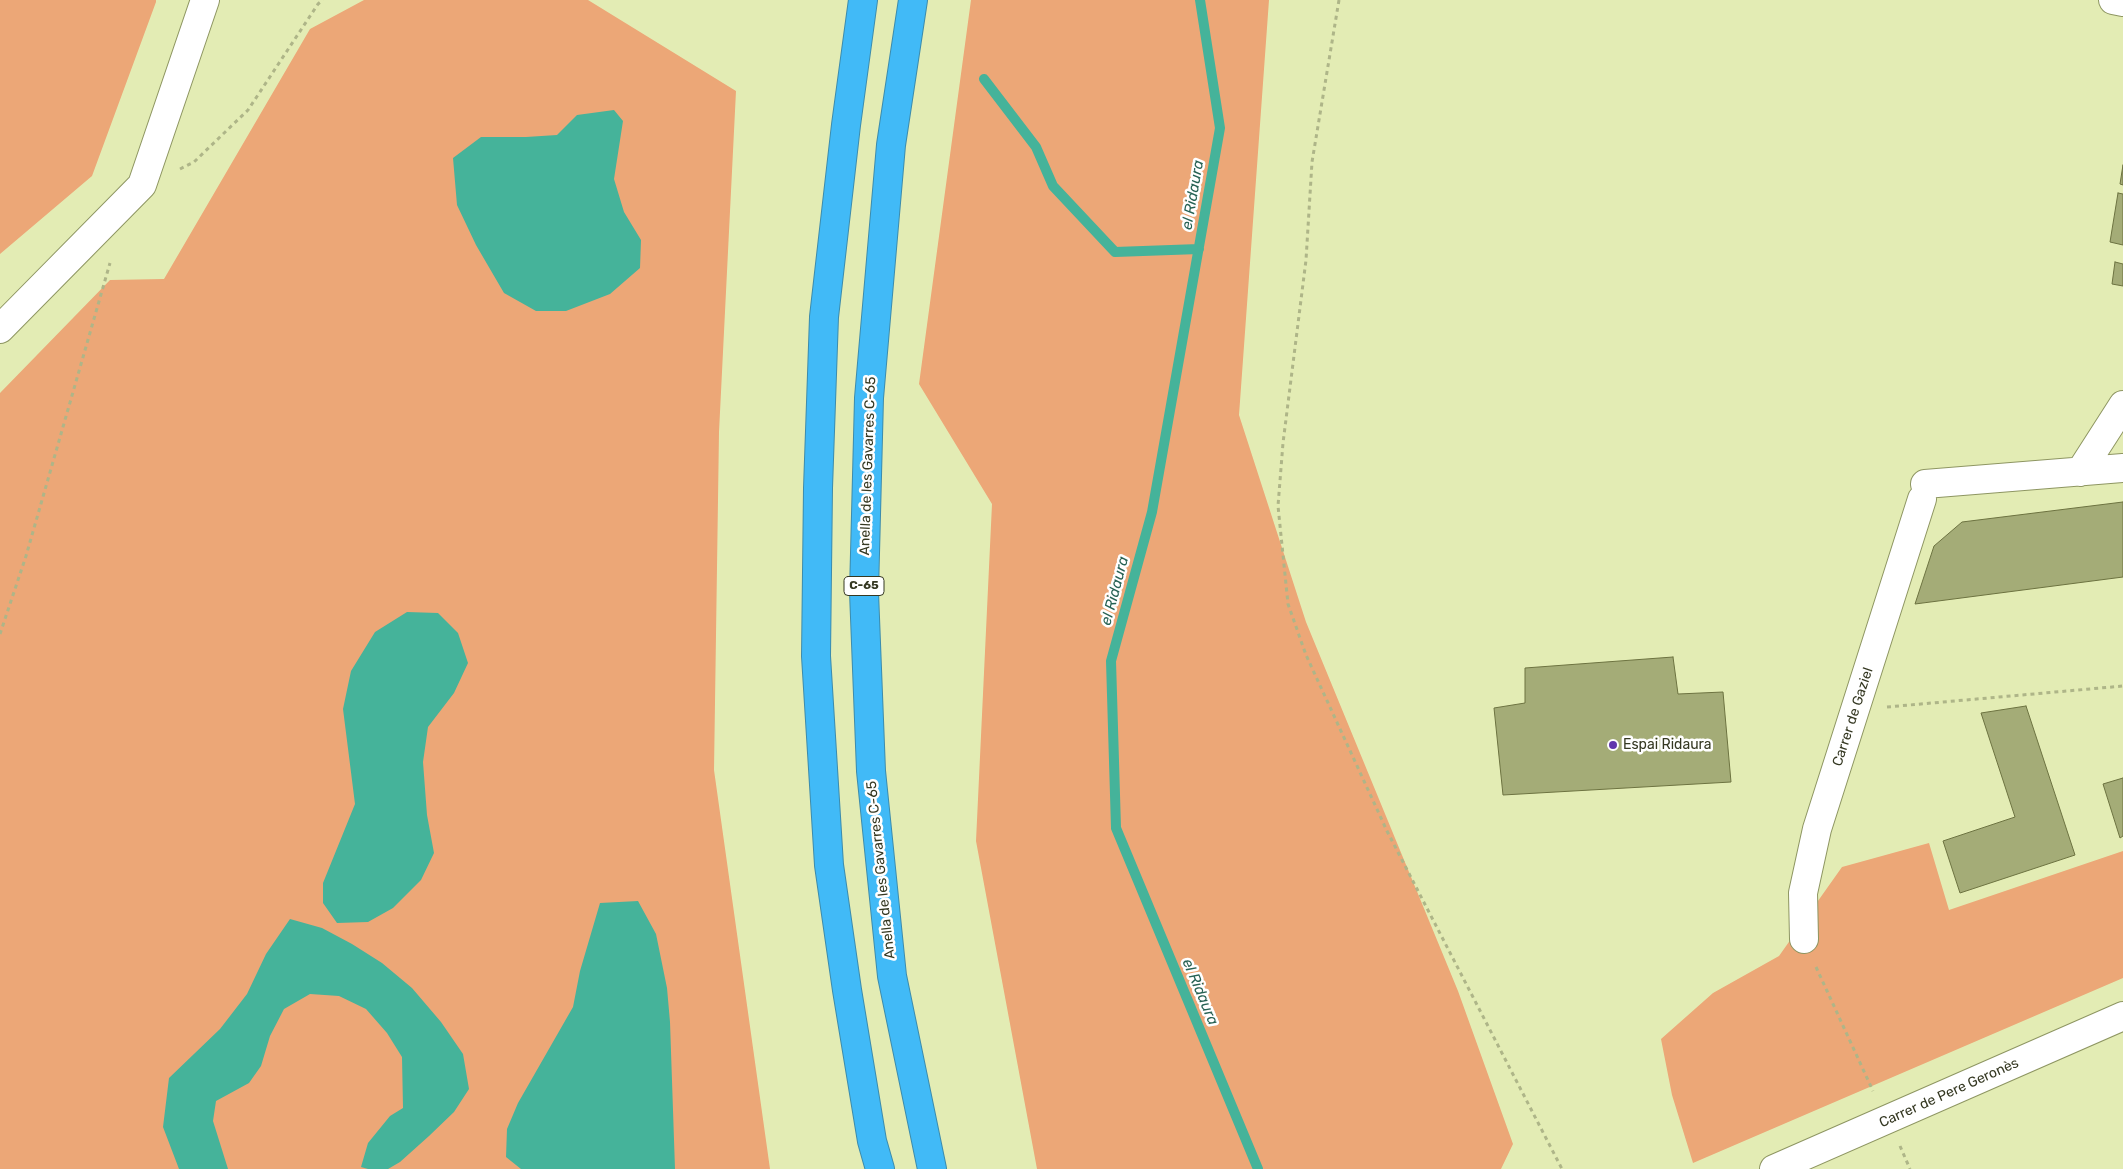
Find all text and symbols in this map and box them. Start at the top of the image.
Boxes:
water label: el Ridaura [1178,159,1208,231]
street label: Anella de les Gavarres C-65 [856,376,880,556]
water label: el Ridaura [1097,555,1133,627]
road number: C-65 [844,576,884,596]
street label: Carrer de Gaziel [1829,666,1877,768]
place label: Espai Ridaura [1623,737,1711,753]
marker: Espai Ridaura [1607,739,1619,751]
street label: Anella de les Gavarres C-65 [863,780,899,960]
water label: el Ridaura [1178,956,1222,1028]
street label: Carrer de Pere Geronès [1877,1055,2021,1131]

